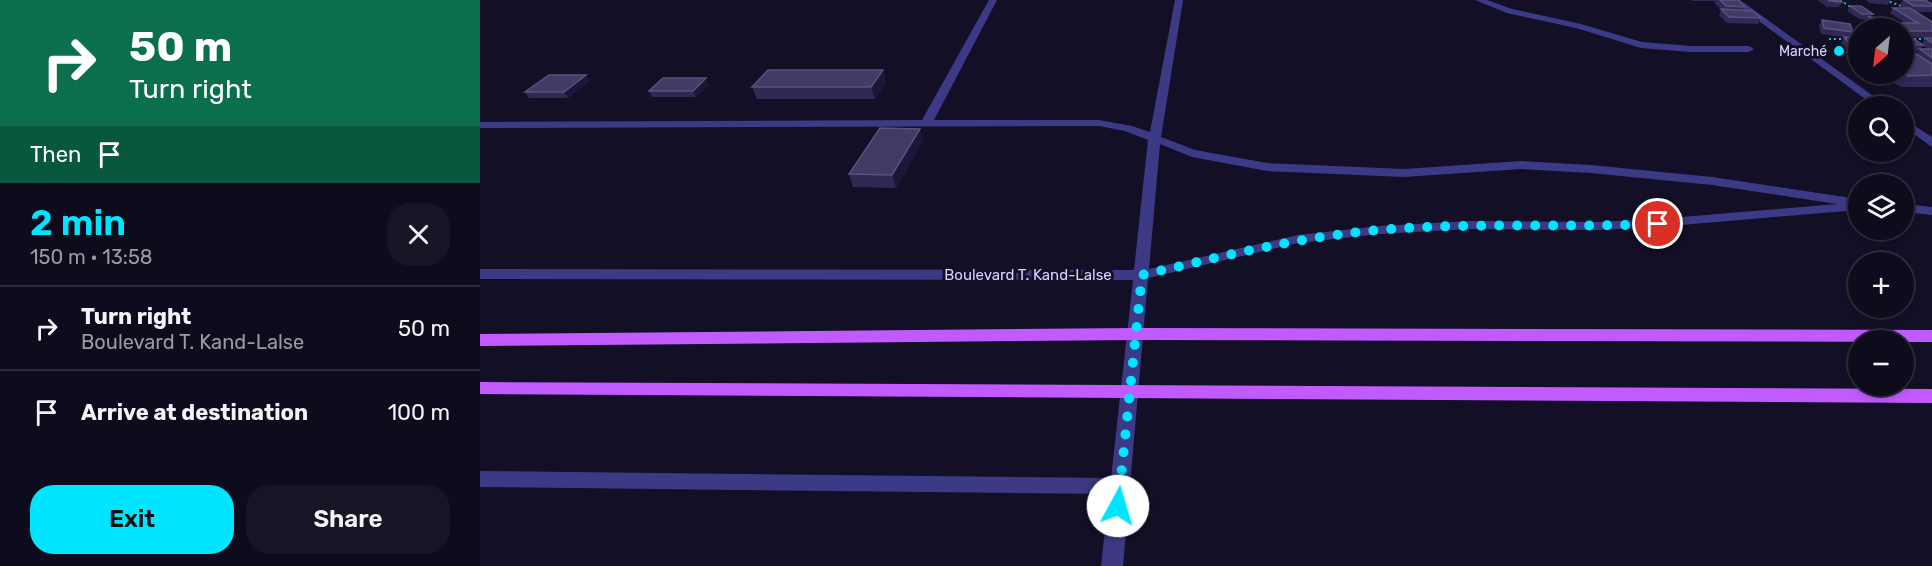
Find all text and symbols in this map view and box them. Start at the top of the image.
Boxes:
north arrow [1848,18,1914,84]
map controls [1848,18,1914,396]
text: 50 m [129,22,232,72]
icon: right [30,24,108,102]
place label: Marché [1779,43,1827,60]
marker: Marché [1832,44,1846,58]
text: Turn right [129,73,252,105]
button: search [1848,96,1914,162]
icon: arrive [93,138,126,171]
text: Then [30,141,81,168]
button: layers [1848,174,1914,240]
pin [1632,198,1683,249]
text: 2 min [30,201,126,244]
button: close [387,203,450,266]
icon: arrive [1641,207,1674,240]
text: 150 m · 13:58 [30,245,153,269]
button: + [1848,252,1914,318]
street label: Boulevard T. Kand-Lalse [944,266,1112,284]
text: Turn right [81,303,191,330]
icon: right [30,312,63,345]
text: 50 m [398,315,450,342]
text: Boulevard T. Kand-Lalse [81,330,304,354]
button: − [1848,330,1914,396]
icon: arrive [30,396,63,429]
text: Arrive at destination [81,399,308,426]
text: 100 m [388,399,450,426]
position arrow [1086,474,1150,538]
button: Exit [30,485,234,554]
button: Share [246,485,450,554]

